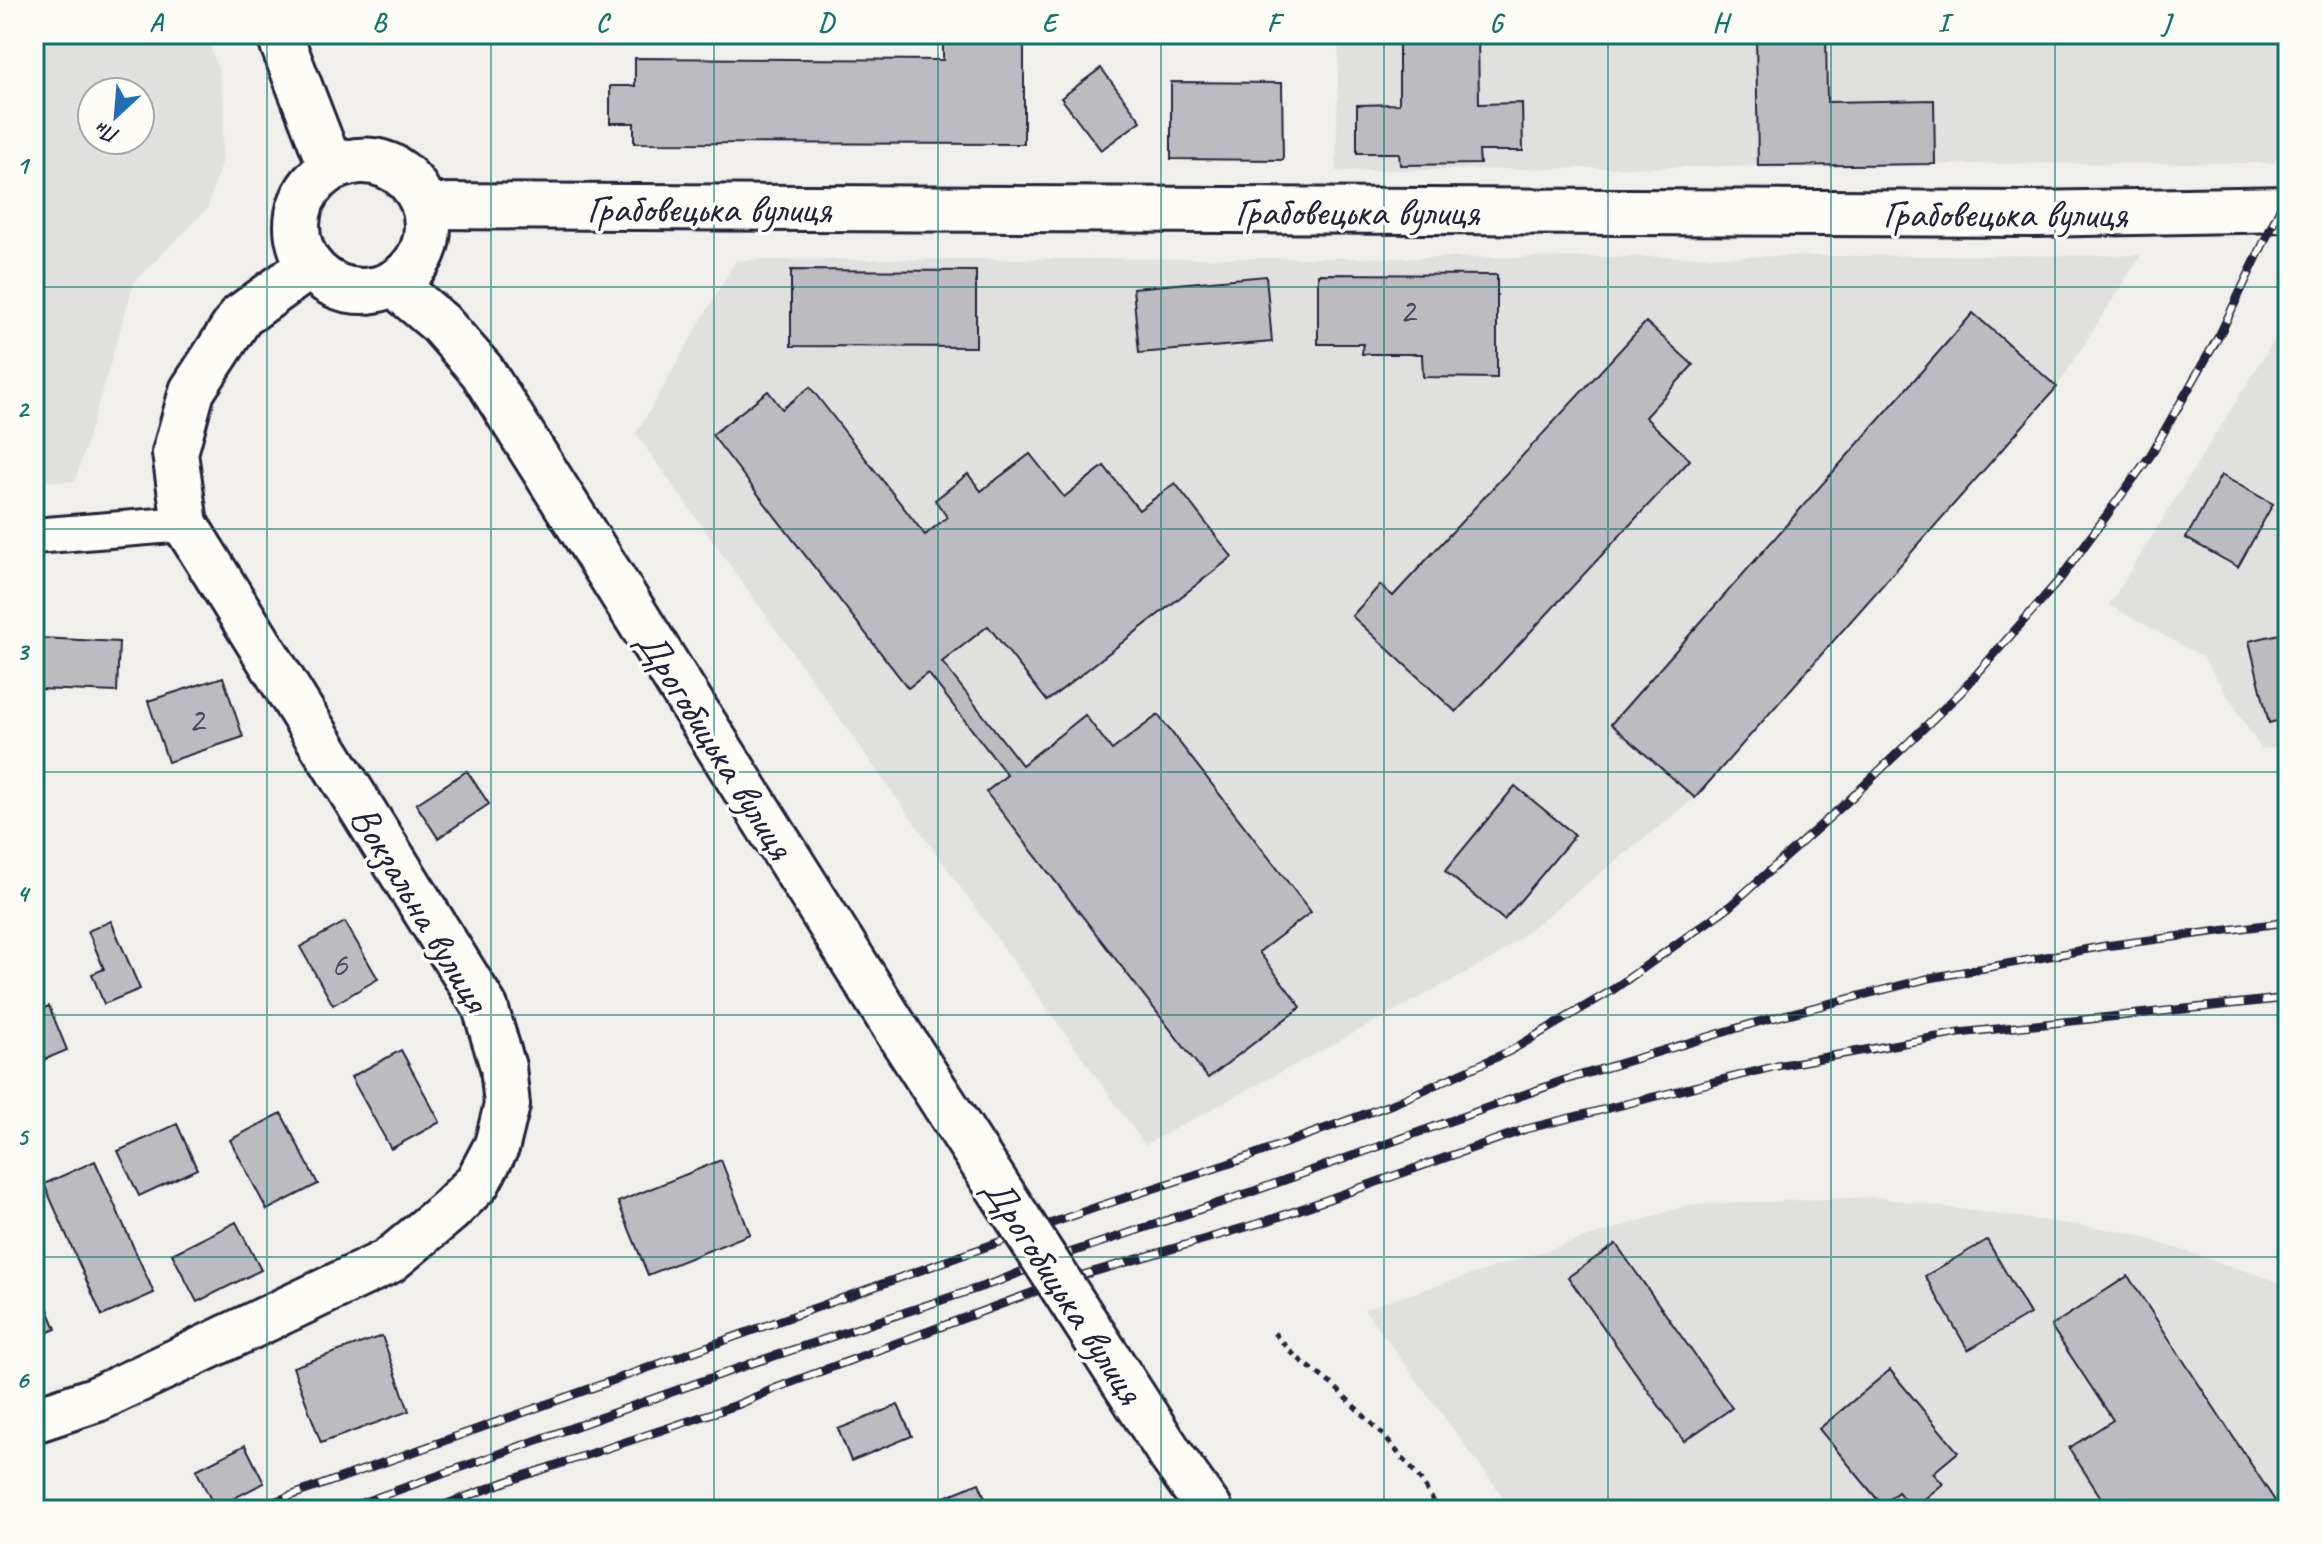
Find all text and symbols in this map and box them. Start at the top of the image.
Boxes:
text: A [149,6,164,39]
text: B [372,6,388,39]
text: C [596,6,612,39]
text: D [818,6,836,39]
text: E [1042,6,1060,39]
text: F [1267,6,1285,39]
text: G [1490,6,1506,39]
text: H [1713,6,1733,39]
text: I [1938,6,1955,39]
text: J [2160,6,2175,39]
north arrow [76,76,156,156]
text: Пн [90,115,124,151]
text: 1 [16,149,31,182]
street label: Грабовецька вулиця [587,184,833,234]
street label: Грабовецька вулиця [1235,187,1481,237]
street label: Грабовецька вулиця [1883,189,2129,239]
house number: 2 [1399,288,1418,334]
text: 2 [16,392,30,425]
street label: Дрогобицька вулиця [625,621,806,870]
text: 3 [16,635,30,668]
house number: 2 [188,697,207,743]
street label: Вокзальна вулиця [339,796,503,1024]
text: 4 [16,877,31,910]
house number: 6 [331,941,349,987]
text: 5 [16,1120,30,1153]
street label: Дрогобицька вулиця [971,1168,1156,1415]
text: 6 [16,1363,30,1396]

